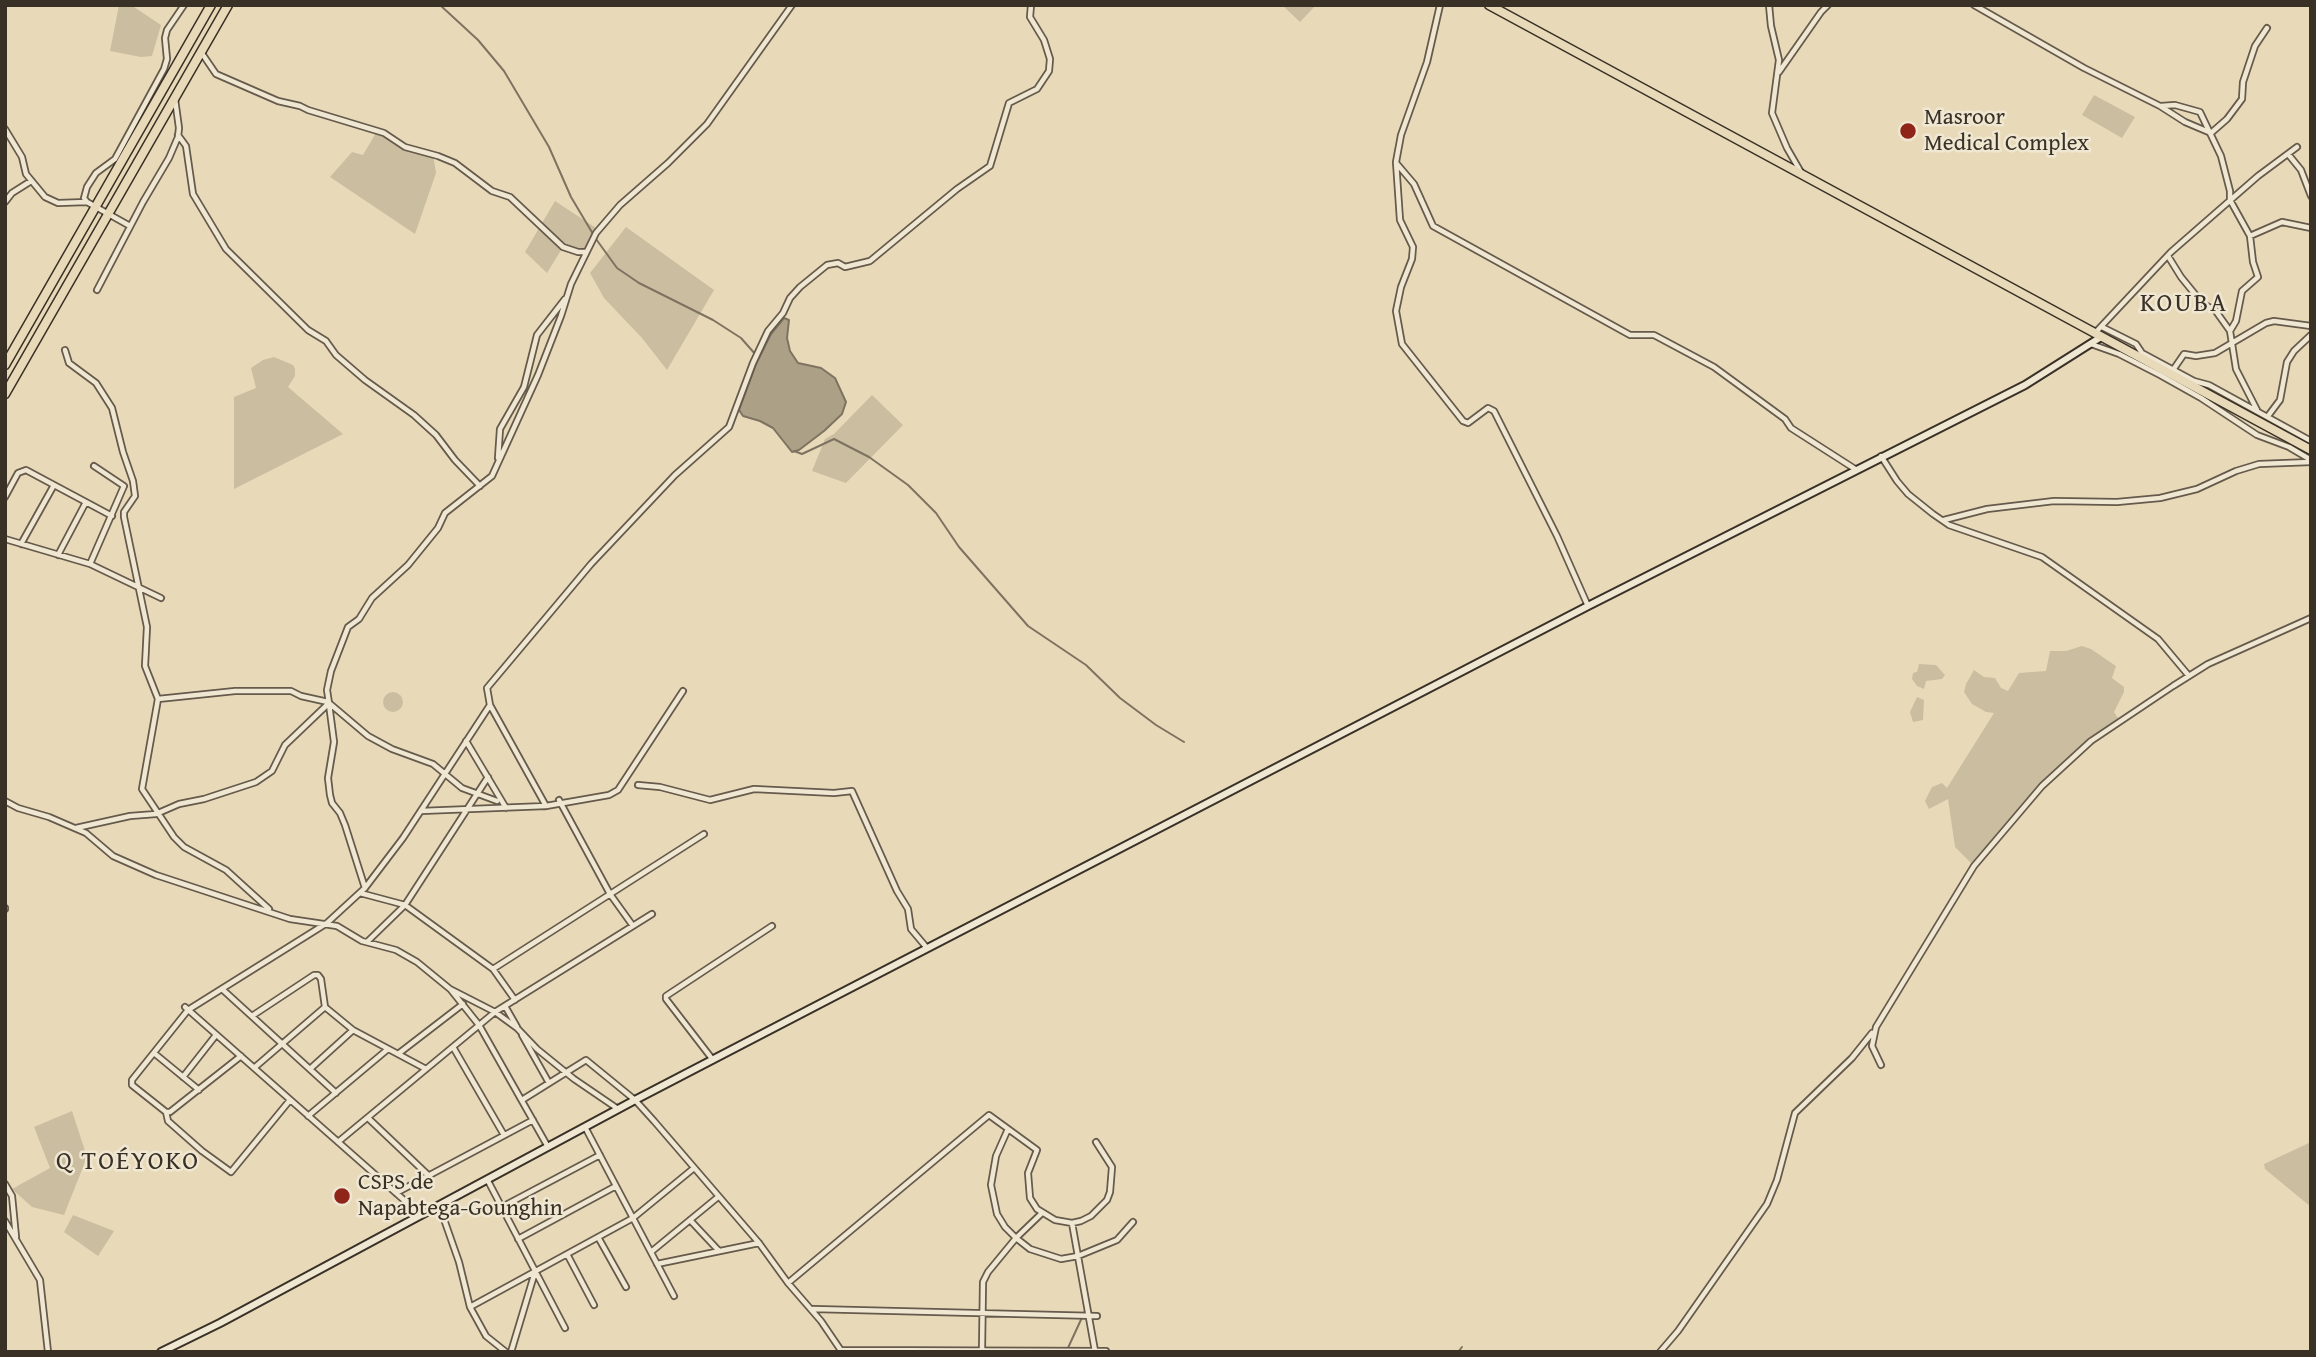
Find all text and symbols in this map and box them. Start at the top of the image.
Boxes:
place label: Masroor Medical Complex [1924,104,2089,158]
marker: Masroor Medical Complex [1898,121,1918,141]
district label: KOUBA [2141,288,2227,320]
district label: Q TOÉYOKO [57,1146,199,1178]
place label: CSPS de Napabtega-Gounghin [358,1169,563,1223]
marker: CSPS de Napabtega-Gounghin [332,1186,352,1206]

